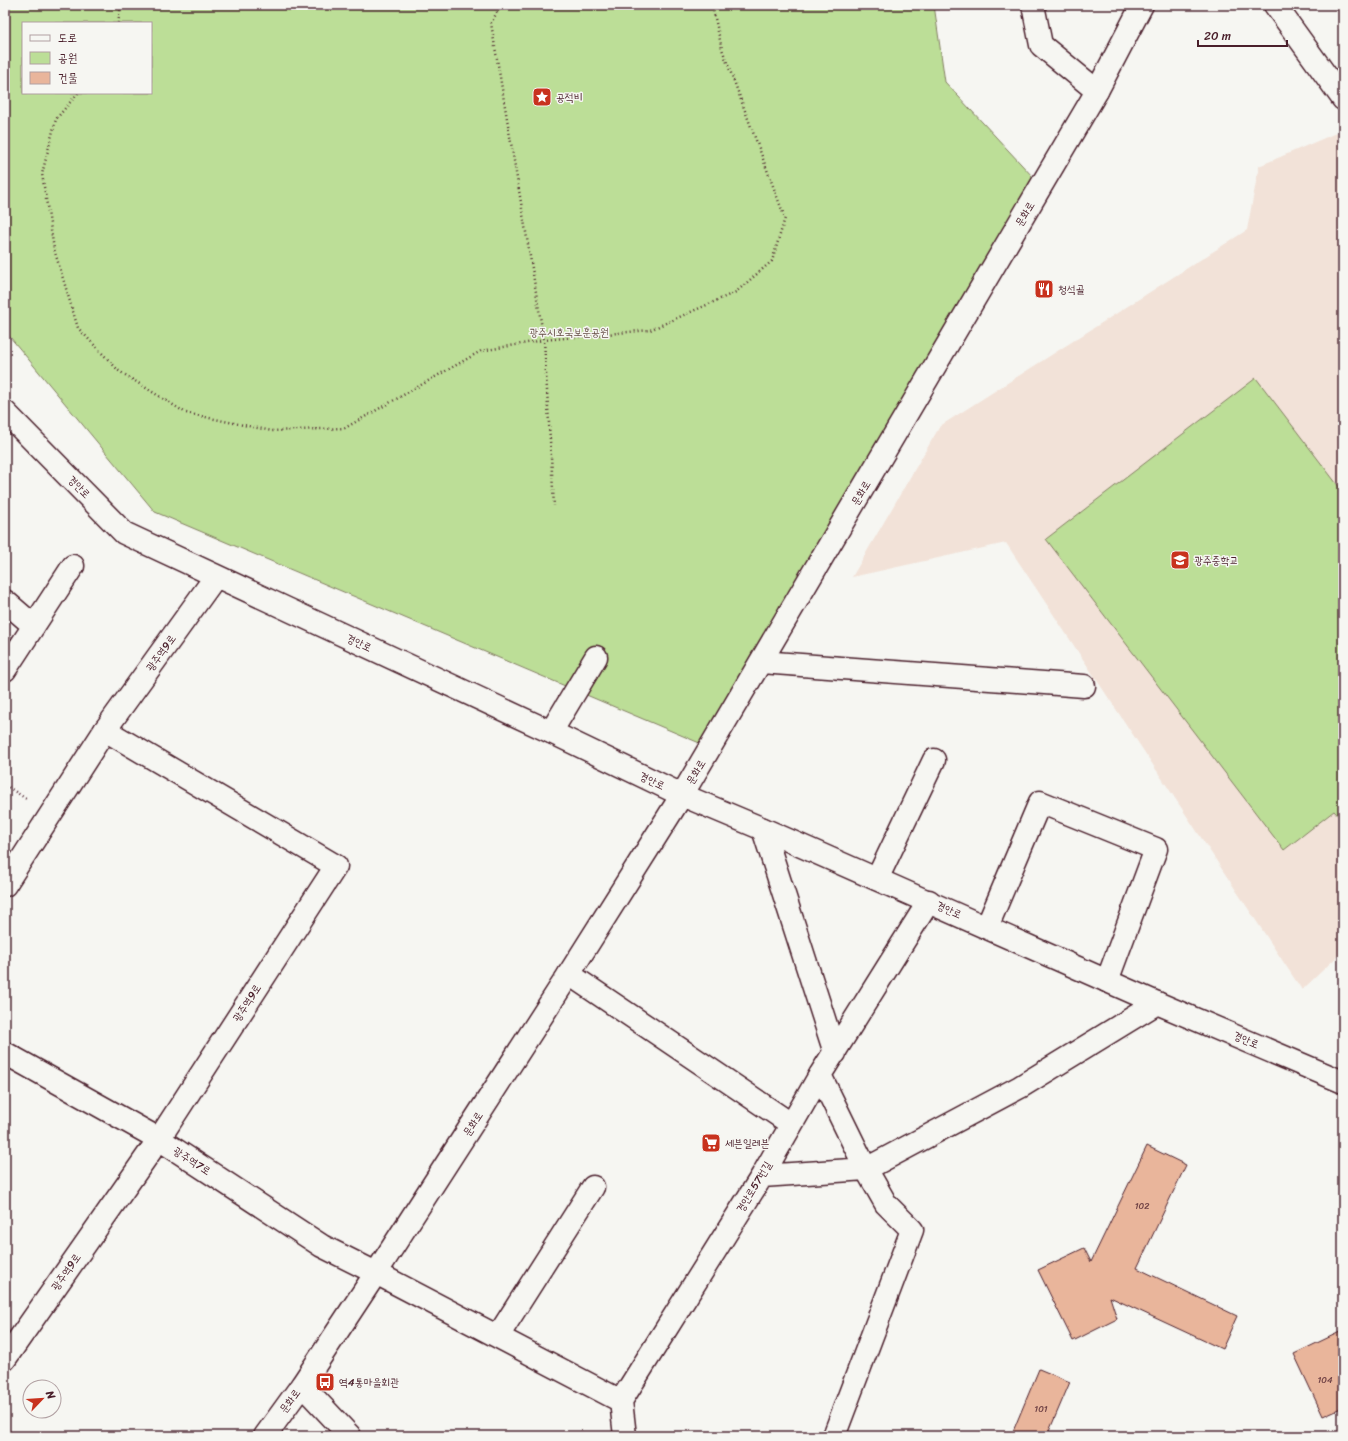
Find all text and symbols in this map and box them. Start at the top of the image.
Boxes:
legend [22,22,152,94]
scale bar [1198,22,1287,48]
text: 20 m [1204,25,1231,47]
text: 도로 [58,27,77,49]
text: 공원 [58,47,77,69]
text: 건물 [58,67,78,89]
place icon: 공적비 [531,86,553,108]
place label: 공적비 [556,88,583,107]
street label: 문화로 [1010,198,1040,230]
restaurant icon: 청석골 [1033,278,1055,300]
place label: 청석골 [1058,280,1085,299]
park label: 광주시호국보훈공원 [529,323,609,342]
street label: 경안로 [63,471,95,503]
street label: 문화로 [846,477,876,509]
school or university icon: 광주중학교 [1169,549,1191,571]
place label: 광주중학교 [1194,551,1238,570]
street label: 경안로 [343,629,375,657]
street label: 광주역9로 [141,630,181,676]
street label: 문화로 [681,756,711,788]
street label: 경안로 [636,767,668,795]
street label: 경안로 [933,896,965,924]
street label: 광주역9로 [228,980,267,1026]
street label: 경안로 [1230,1026,1262,1054]
street label: 문화로 [458,1108,488,1140]
supermarket icon: 세븐일레븐 [700,1132,722,1154]
place label: 세븐일레븐 [725,1134,769,1153]
street label: 광주역7로 [169,1142,215,1180]
street label: 경안로57번길 [731,1157,777,1216]
house number: 102 [1135,1198,1149,1214]
street label: 광주역9로 [46,1249,86,1295]
bus stop icon: 역4통마을회관 [314,1371,336,1393]
house number: 104 [1317,1372,1333,1388]
place label: 역4통마을회관 [339,1373,399,1392]
north arrow [22,1379,62,1419]
street label: 문화로 [275,1385,306,1417]
text: N [40,1387,61,1403]
house number: 101 [1034,1401,1048,1417]

